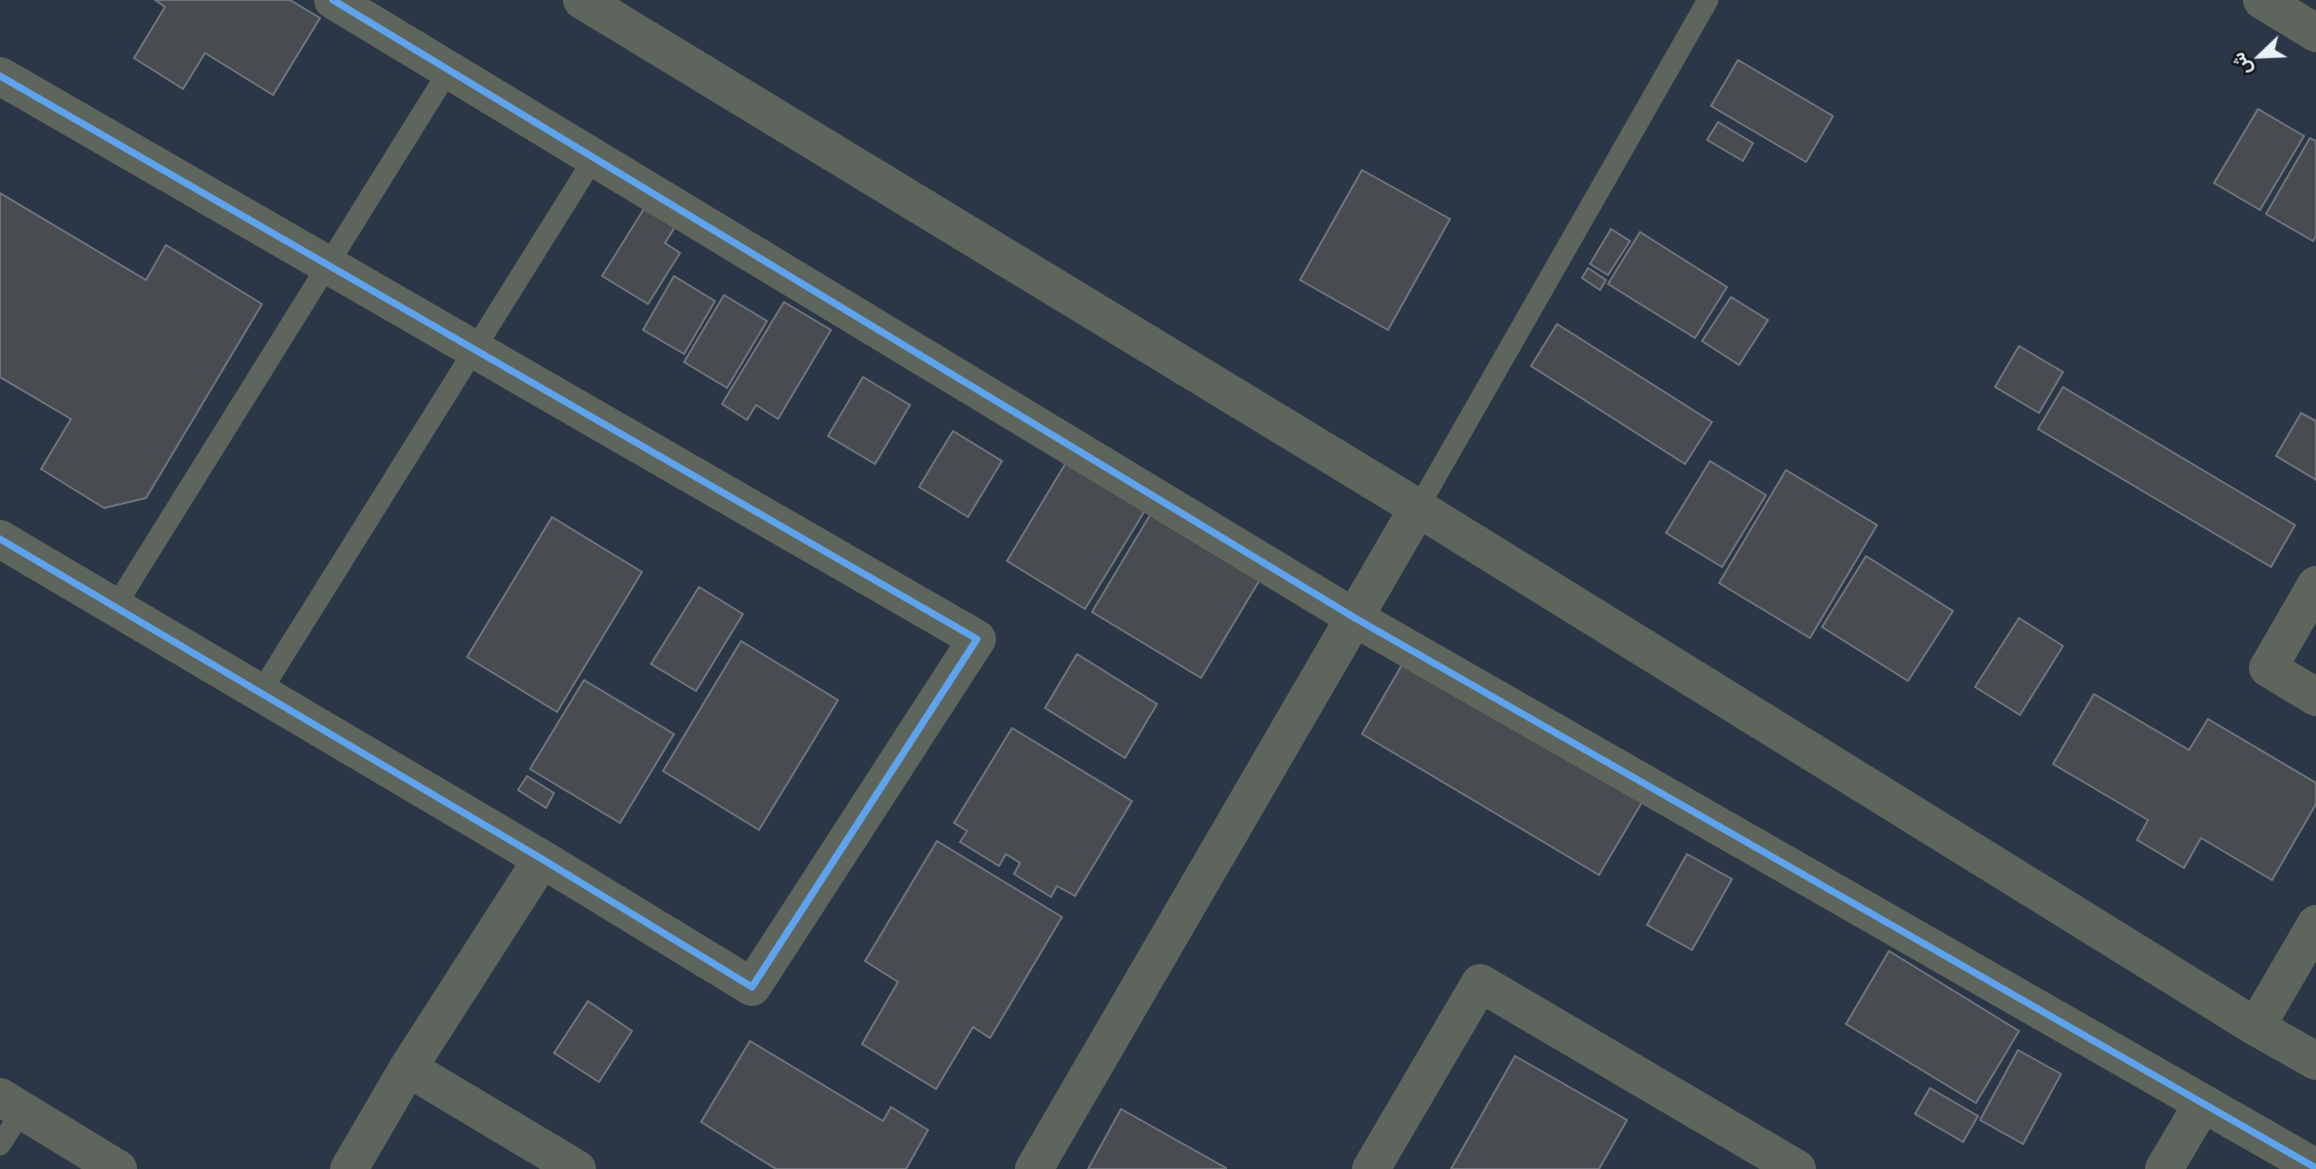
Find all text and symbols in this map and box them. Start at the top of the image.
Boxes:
north arrow [2225,21,2295,91]
text: ش [2225,49,2255,79]

